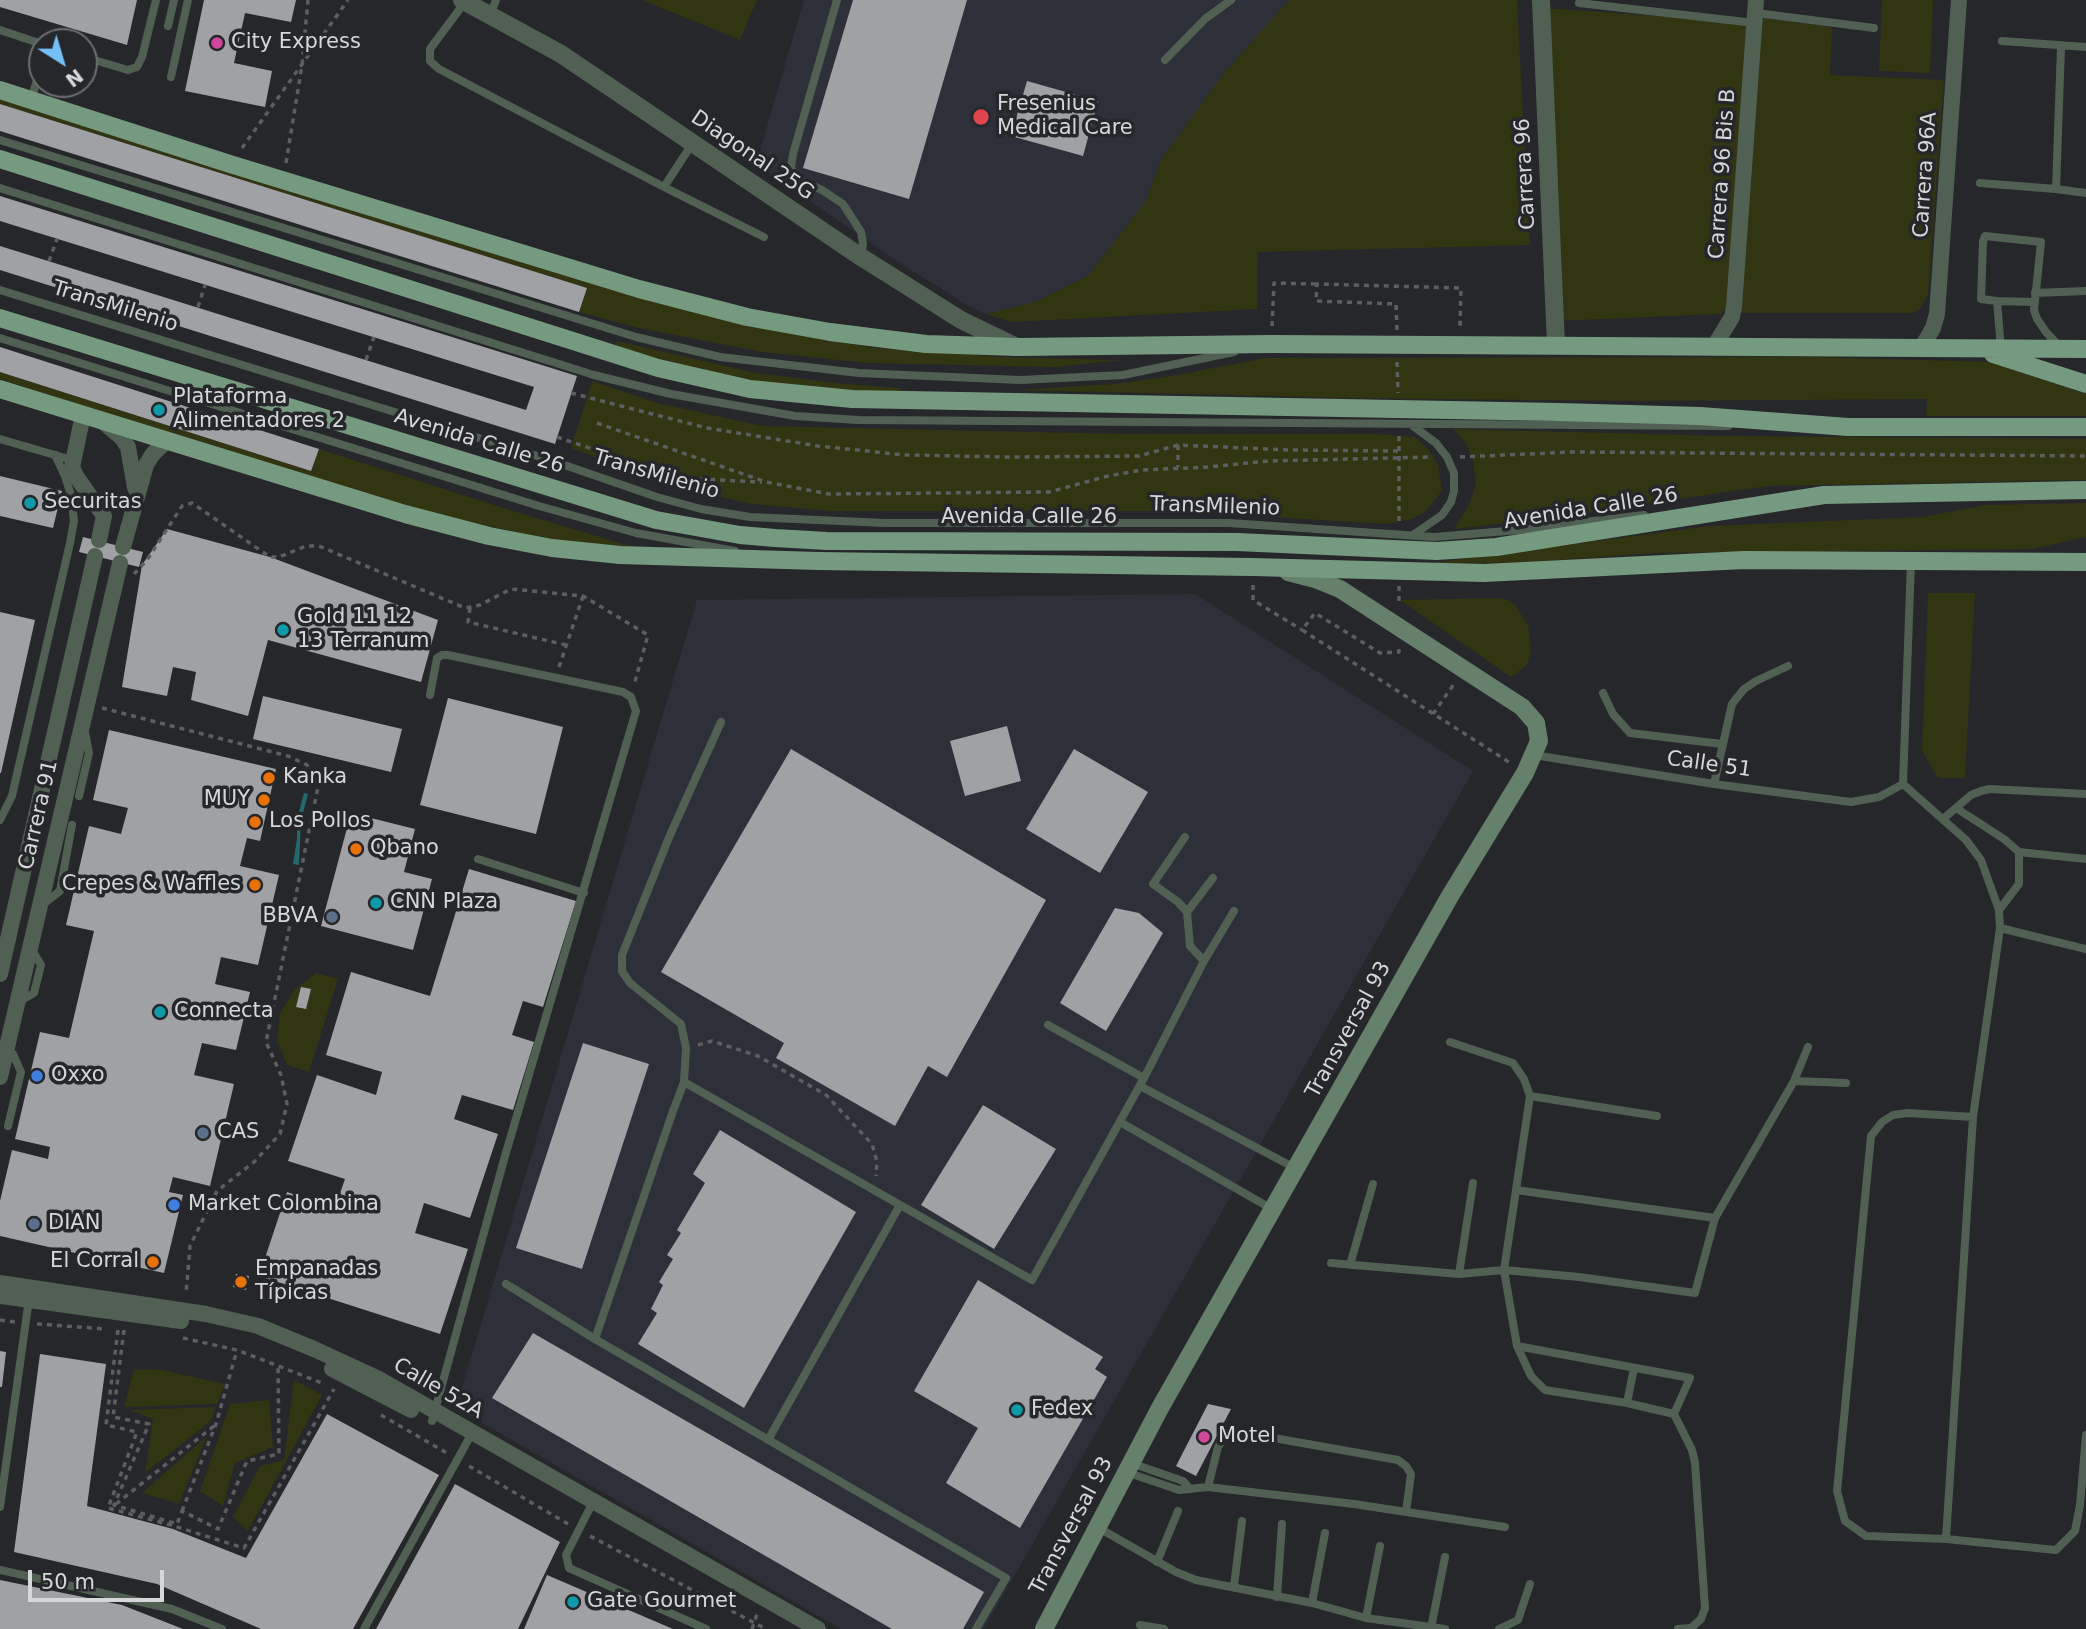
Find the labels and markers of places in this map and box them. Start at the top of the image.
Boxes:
place label: City Express [231,30,361,56]
marker: City Express [209,35,225,51]
place label: Fresenius Medical Care [997,92,1133,142]
marker: Fresenius Medical Care [971,107,991,127]
place label: Plataforma Alimentadores 2 [173,385,345,435]
marker: Plataforma Alimentadores 2 [151,402,167,418]
place label: Securitas [44,490,142,516]
marker: Securitas [22,495,38,511]
place label: Gold 11 12 13 Terranum [297,605,429,655]
marker: Gold 11 12 13 Terranum [275,622,291,638]
place label: Kanka [283,765,347,791]
marker: Kanka [261,770,277,786]
place label: MUY [204,787,250,813]
marker: MUY [256,792,272,808]
place label: Los Pollos [269,809,371,835]
marker: Los Pollos [247,814,263,830]
place label: Qbano [370,836,439,862]
marker: Qbano [348,841,364,857]
place label: Crepes & Waffles [62,872,241,898]
marker: Crepes & Waffles [247,877,263,893]
place label: CNN Plaza [390,890,498,916]
marker: CNN Plaza [368,895,384,911]
place label: BBVA [262,904,318,930]
marker: BBVA [324,909,340,925]
place label: Connecta [174,999,274,1025]
marker: Connecta [152,1004,168,1020]
place label: Oxxo [51,1063,105,1089]
marker: Oxxo [29,1068,45,1084]
place label: CAS [217,1120,259,1146]
marker: CAS [195,1125,211,1141]
place label: Market Colombina [188,1192,379,1218]
marker: Market Colombina [166,1197,182,1213]
place label: DIAN [48,1211,100,1237]
marker: DIAN [26,1216,42,1232]
place label: El Corral [50,1249,139,1275]
marker: El Corral [145,1254,161,1270]
place label: Empanadas Típicas [255,1257,378,1307]
marker: Empanadas Típicas [233,1274,249,1290]
place label: Fedex [1031,1397,1093,1423]
marker: Fedex [1009,1402,1025,1418]
place label: Motel [1218,1424,1276,1450]
marker: Motel [1196,1429,1212,1445]
place label: Gate Gourmet [587,1589,736,1615]
marker: Gate Gourmet [565,1594,581,1610]

